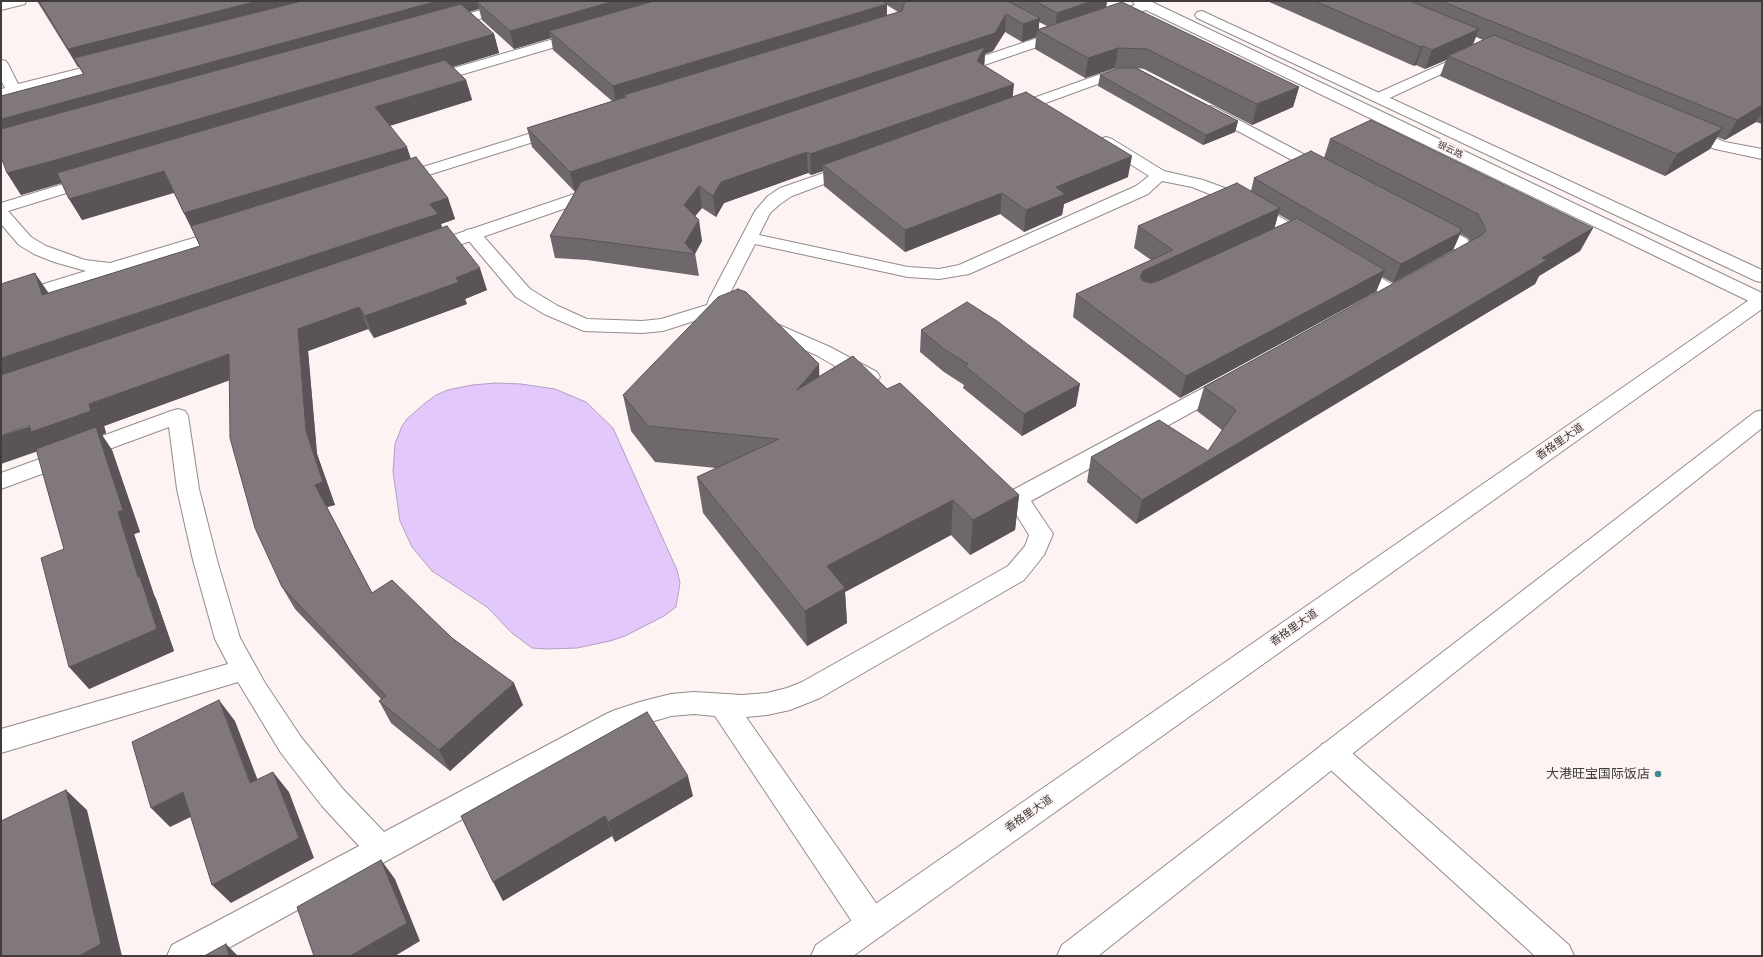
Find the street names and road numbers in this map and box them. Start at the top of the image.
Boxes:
street label: 银云路 [1435,139,1465,161]
street label: 香格里大道 [1534,421,1586,463]
street label: 香格里大道 [1268,607,1320,649]
street label: 香格里大道 [1003,793,1055,835]

